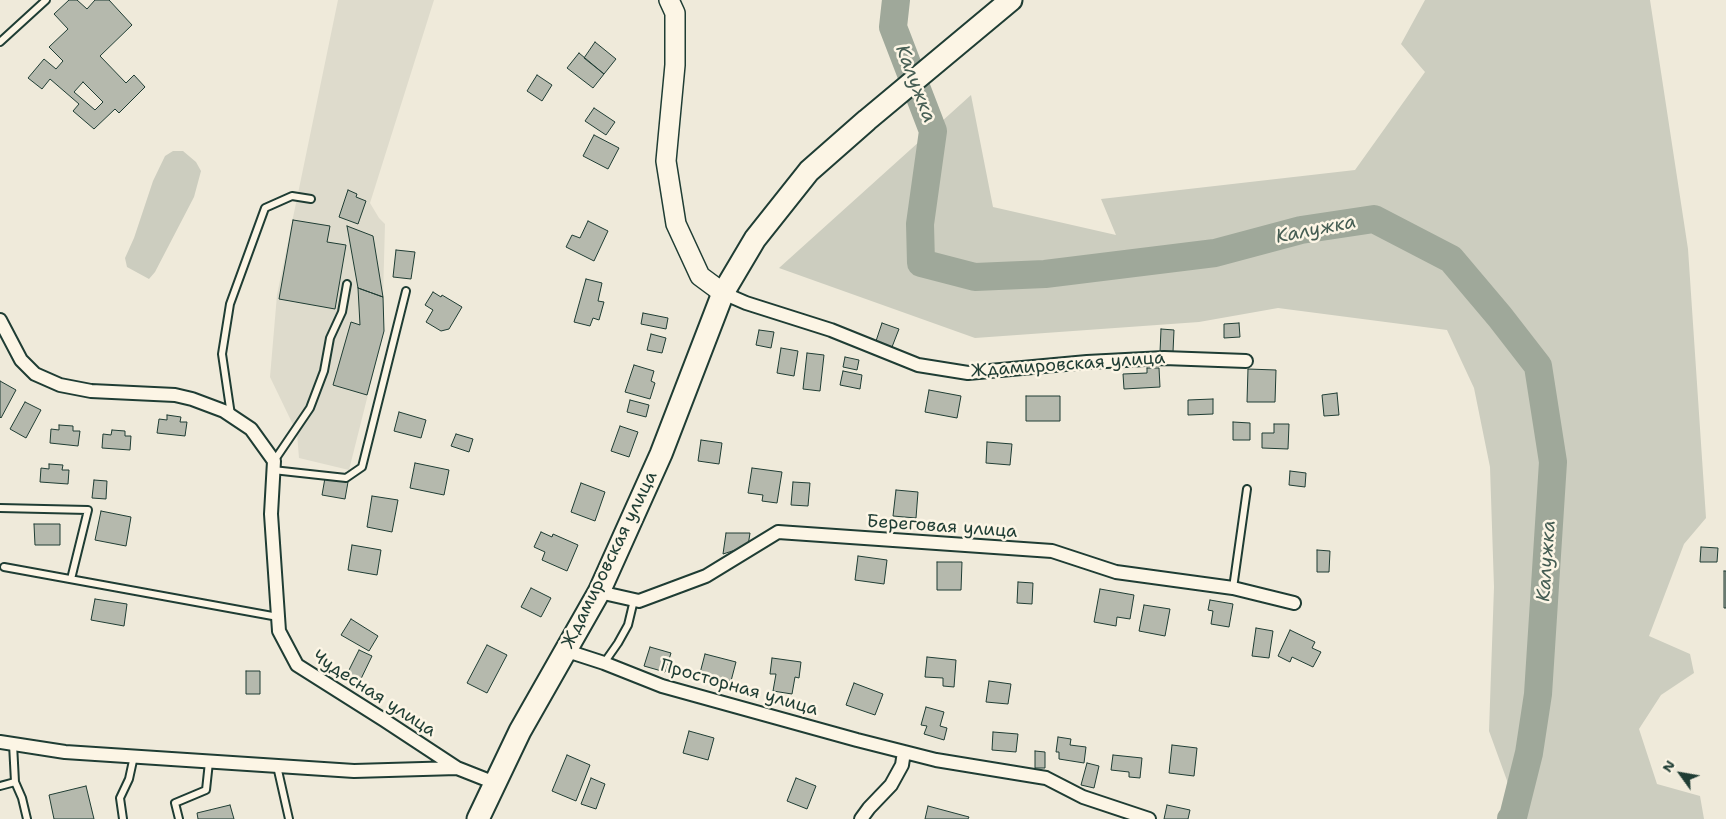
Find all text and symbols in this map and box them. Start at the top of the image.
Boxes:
water label: Калужка [890,42,940,126]
water label: Калужка [1274,211,1358,249]
street label: Ждамировская улица [970,347,1166,383]
street label: Ждамировская улица [558,468,662,652]
street label: Береговая улица [866,511,1018,543]
water label: Калужка [1533,520,1561,602]
street label: Чудесная улица [308,646,440,742]
street label: Просторная улица [657,655,821,721]
north arrow [1656,749,1706,799]
text: N [1658,757,1679,776]

